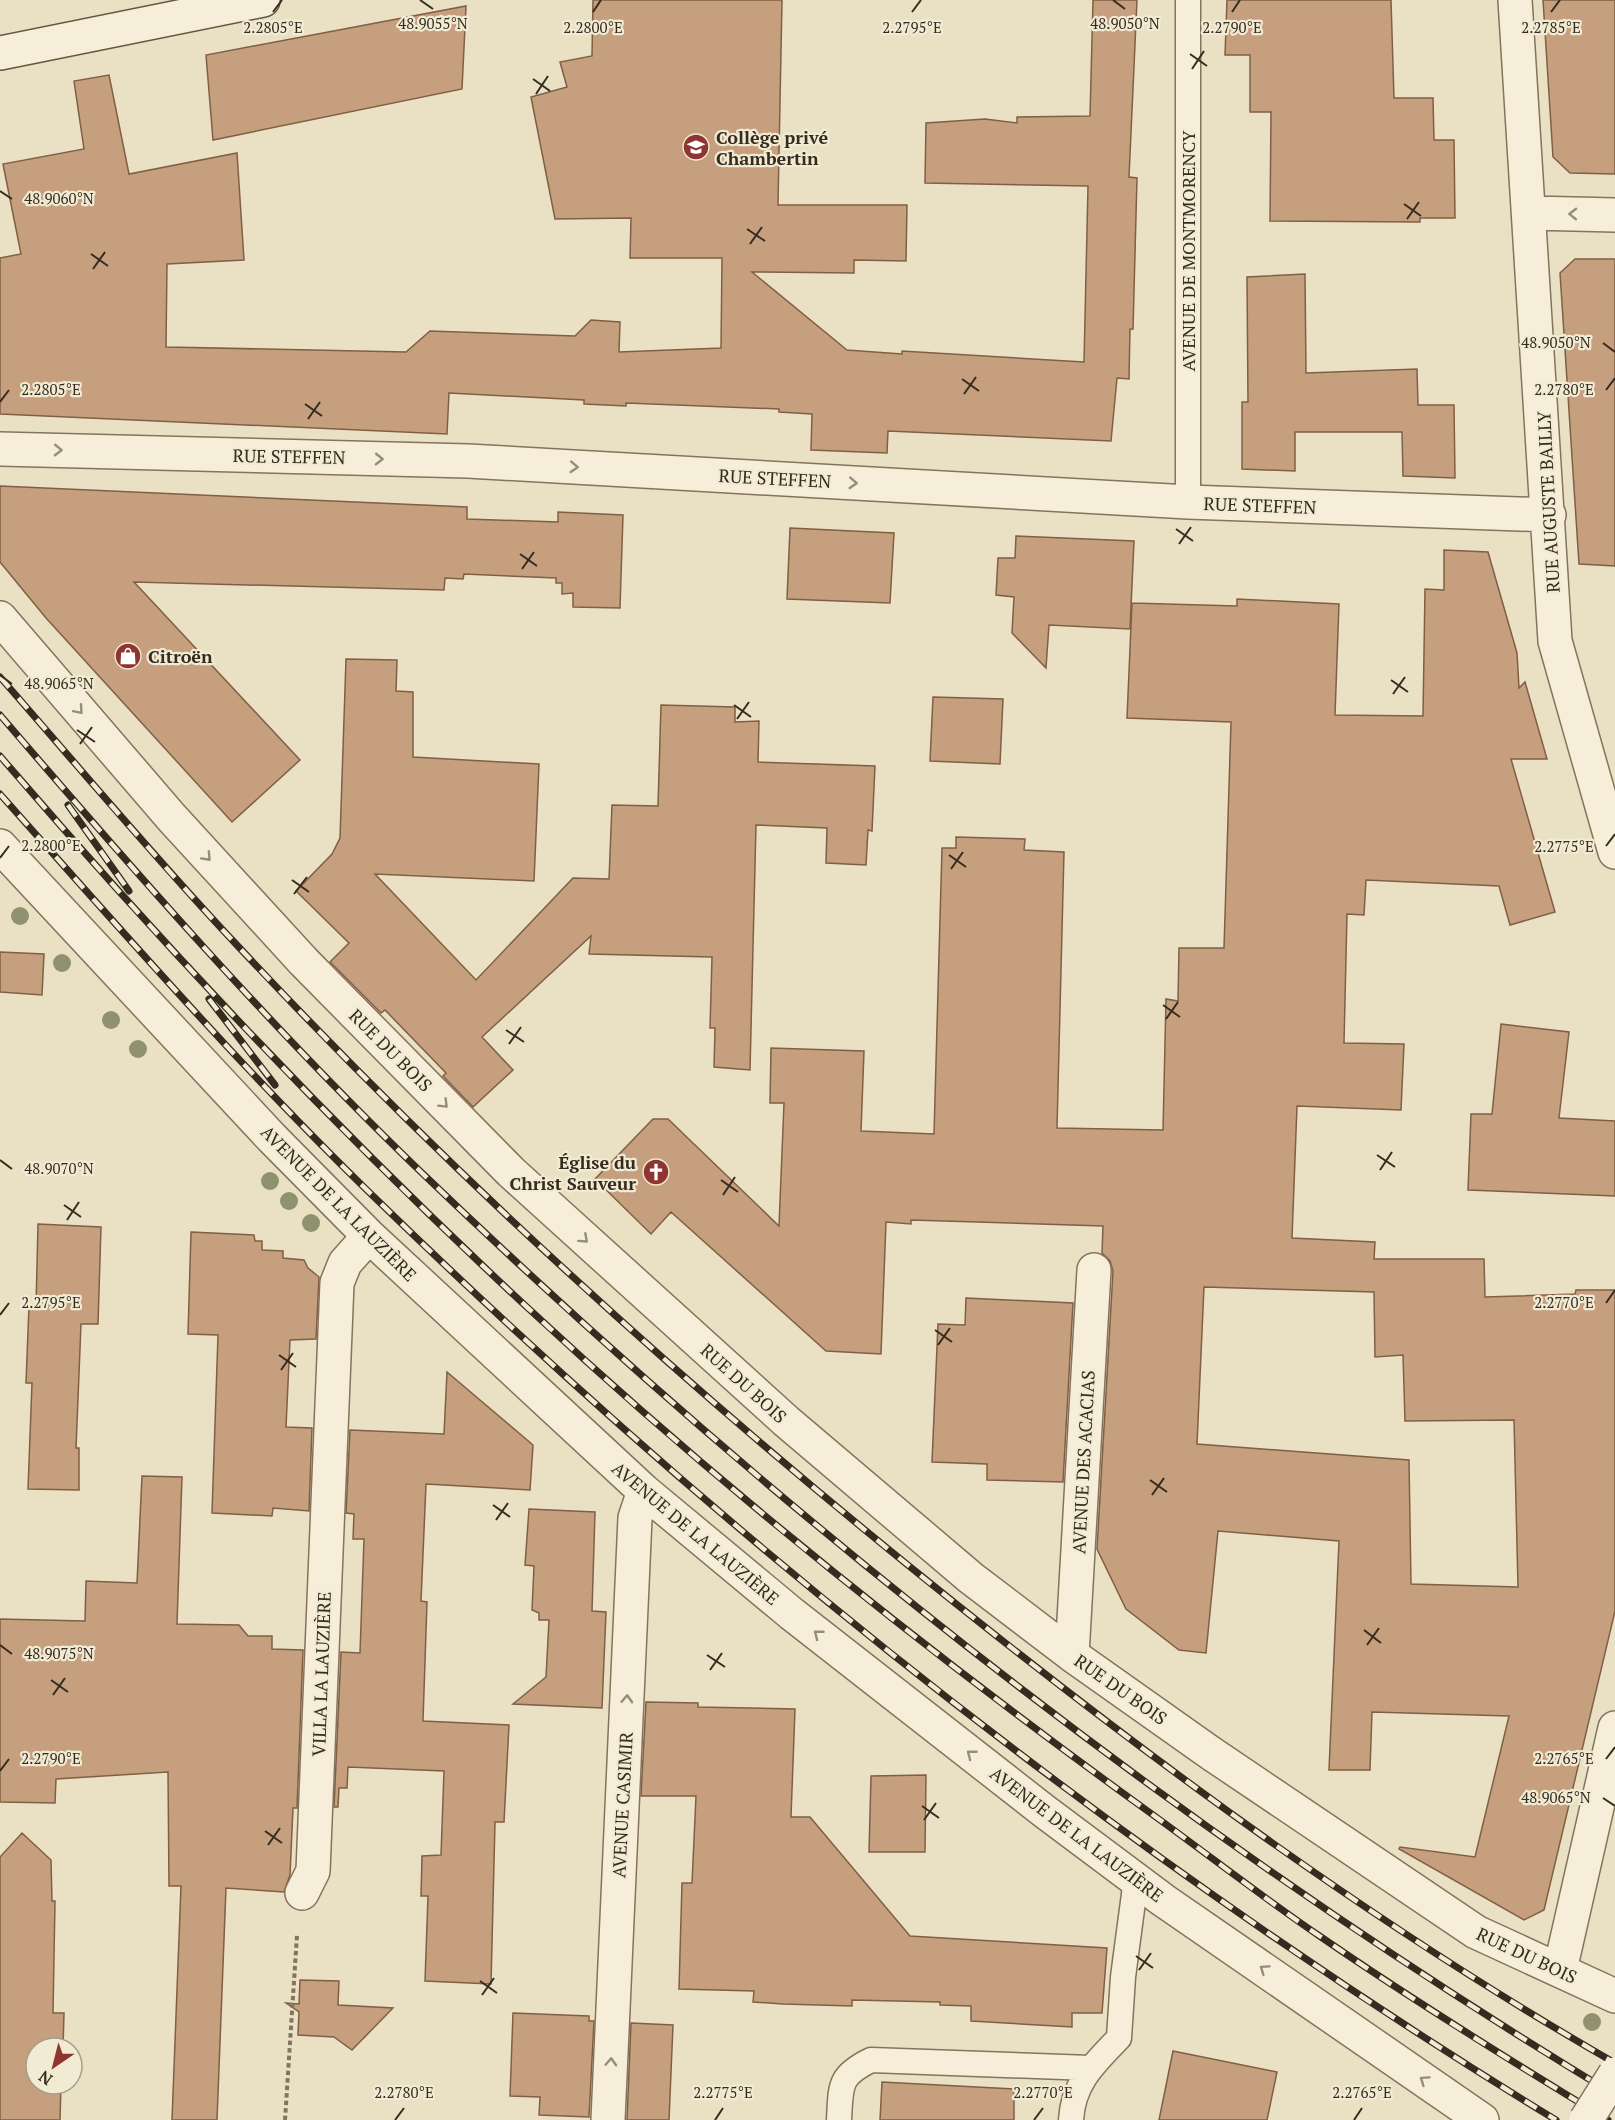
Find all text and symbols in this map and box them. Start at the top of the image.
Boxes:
text: 48.9055°N [398,13,468,33]
text: 48.9050°N [1090,13,1160,33]
text: 2.2805°E [243,17,303,37]
text: 2.2800°E [563,17,623,37]
text: 2.2795°E [882,17,942,37]
text: 2.2790°E [1202,17,1262,37]
text: 2.2785°E [1521,17,1581,37]
place label: Collège privé Chambertin [716,125,828,170]
street label: AVENUE DE MONTMORENCY [1176,130,1200,371]
school or university icon: Collège privé Chambertin [681,132,711,162]
text: 48.9060°N [24,188,94,208]
one-way arrow [1568,208,1577,220]
text: 48.9050°N [1521,332,1591,352]
text: 2.2805°E [21,379,81,399]
text: 2.2780°E [1534,379,1594,399]
street label: RUE AUGUSTE BAILLY [1531,410,1565,593]
street label: RUE STEFFEN [232,443,346,469]
one-way arrow [54,444,63,457]
one-way arrow [375,452,384,465]
one-way arrow [570,460,579,473]
street label: RUE STEFFEN [718,463,832,493]
one-way arrow [848,476,857,489]
street label: RUE STEFFEN [1203,491,1317,519]
shop icon: Citroën [113,641,143,671]
place label: Citroën [148,644,213,668]
text: 48.9065°N [24,673,94,693]
one-way arrow [72,703,83,714]
text: 2.2800°E [21,835,81,855]
text: 2.2775°E [1534,836,1594,856]
one-way arrow [200,850,211,860]
street label: RUE DU BOIS [344,1003,438,1097]
one-way arrow [436,1096,447,1107]
street label: AVENUE DE LA LAUZIÈRE [256,1120,422,1286]
place label: Église du Christ Sauveur [510,1150,636,1195]
church icon: Église du Christ Sauveur [641,1157,671,1187]
text: 48.9070°N [24,1158,94,1178]
one-way arrow [577,1231,588,1242]
text: 2.2795°E [21,1292,81,1312]
text: 2.2770°E [1534,1292,1594,1312]
street label: RUE DU BOIS [696,1338,792,1428]
street label: AVENUE DES ACACIAS [1066,1370,1100,1554]
street label: AVENUE DE LA LAUZIÈRE [607,1456,785,1610]
street label: VILLA LA LAUZIÈRE [306,1591,336,1757]
one-way arrow [813,1630,824,1641]
text: 48.9075°N [24,1643,94,1663]
street label: RUE DU BOIS [1070,1648,1172,1730]
one-way arrow [620,1694,633,1703]
street label: AVENUE CASIMIR [606,1731,638,1879]
text: 2.2790°E [21,1748,81,1768]
text: 2.2765°E [1534,1748,1594,1768]
one-way arrow [967,1750,978,1761]
street label: AVENUE DE LA LAUZIÈRE [985,1761,1169,1907]
text: 48.9065°N [1521,1787,1591,1807]
street label: RUE DU BOIS [1473,1921,1581,1989]
one-way arrow [1259,1965,1270,1976]
north arrow [24,2036,84,2096]
one-way arrow [604,2057,617,2066]
text: N [34,2066,57,2091]
one-way arrow [1420,2076,1431,2087]
text: 2.2780°E [374,2082,434,2102]
text: 2.2775°E [693,2082,753,2102]
text: 2.2770°E [1013,2082,1073,2102]
text: 2.2765°E [1332,2082,1392,2102]

